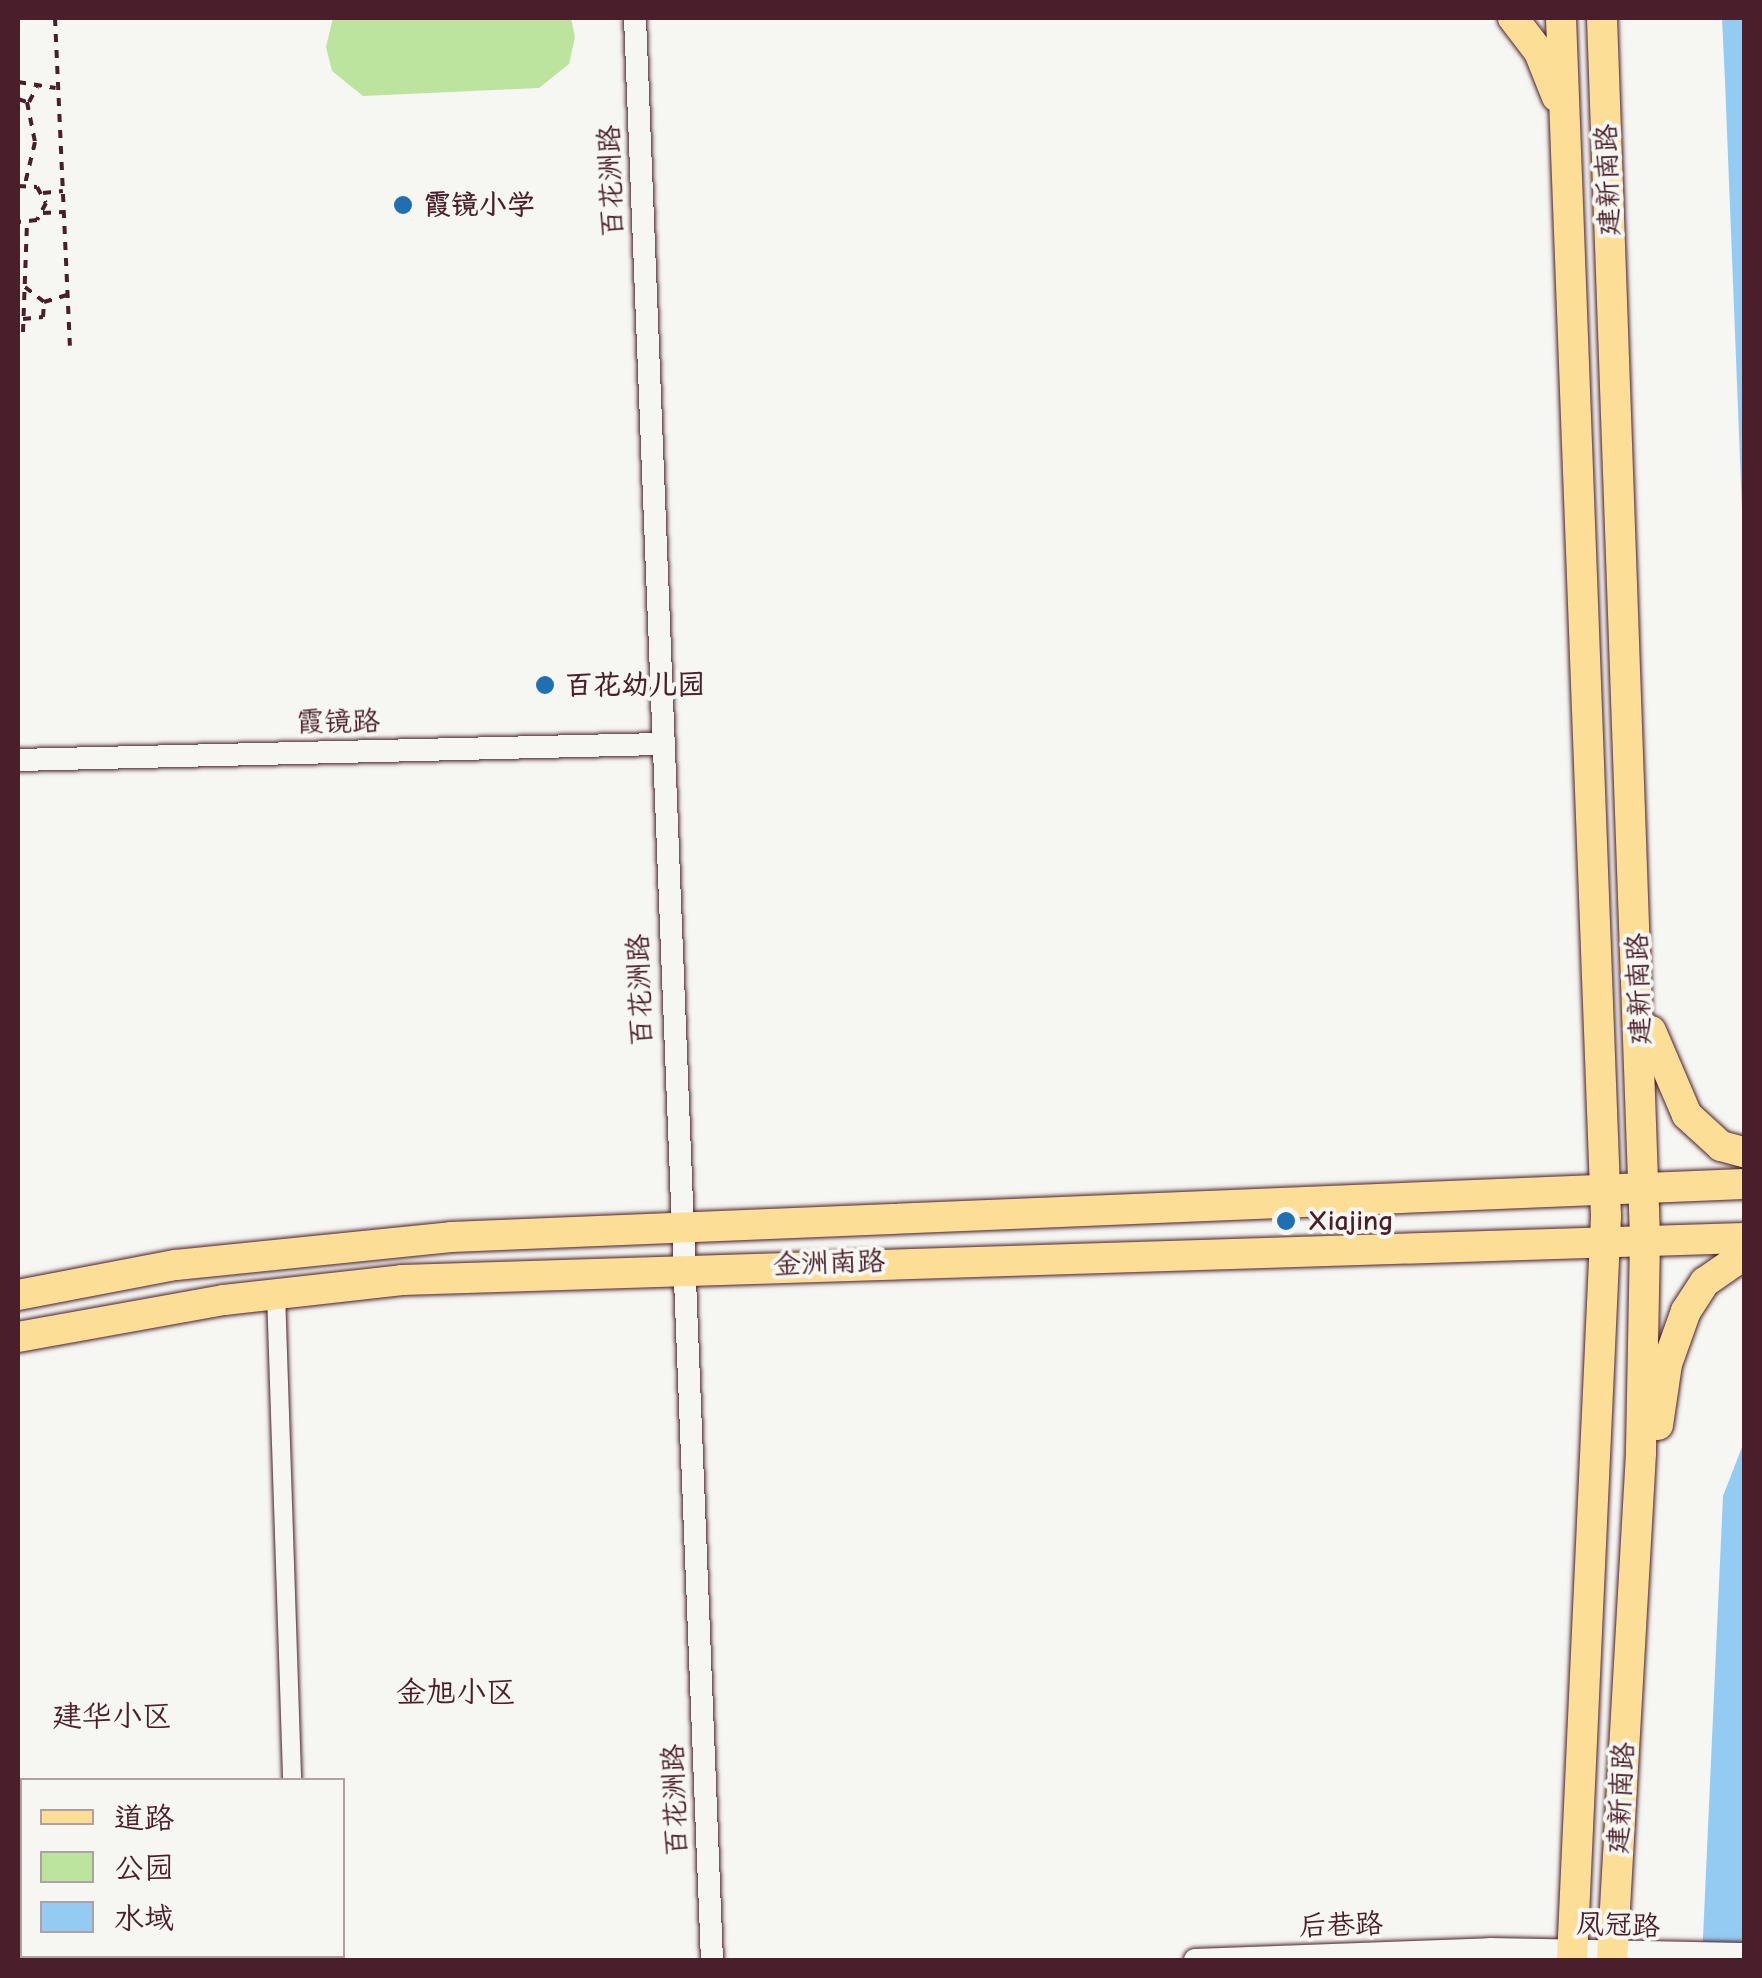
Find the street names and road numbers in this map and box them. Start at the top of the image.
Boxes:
street label: 建新南路 [1589,123,1627,237]
street label: 百花洲路 [592,124,630,238]
street label: 霞镜路 [296,704,380,740]
street label: 建新南路 [1620,932,1658,1046]
street label: 百花洲路 [621,933,659,1047]
street label: 金洲南路 [772,1244,886,1282]
street label: 建新南路 [1601,1741,1641,1855]
street label: 百花洲路 [656,1743,694,1857]
street label: 后巷路 [1298,1907,1384,1943]
street label: 凤冠路 [1575,1907,1661,1943]

